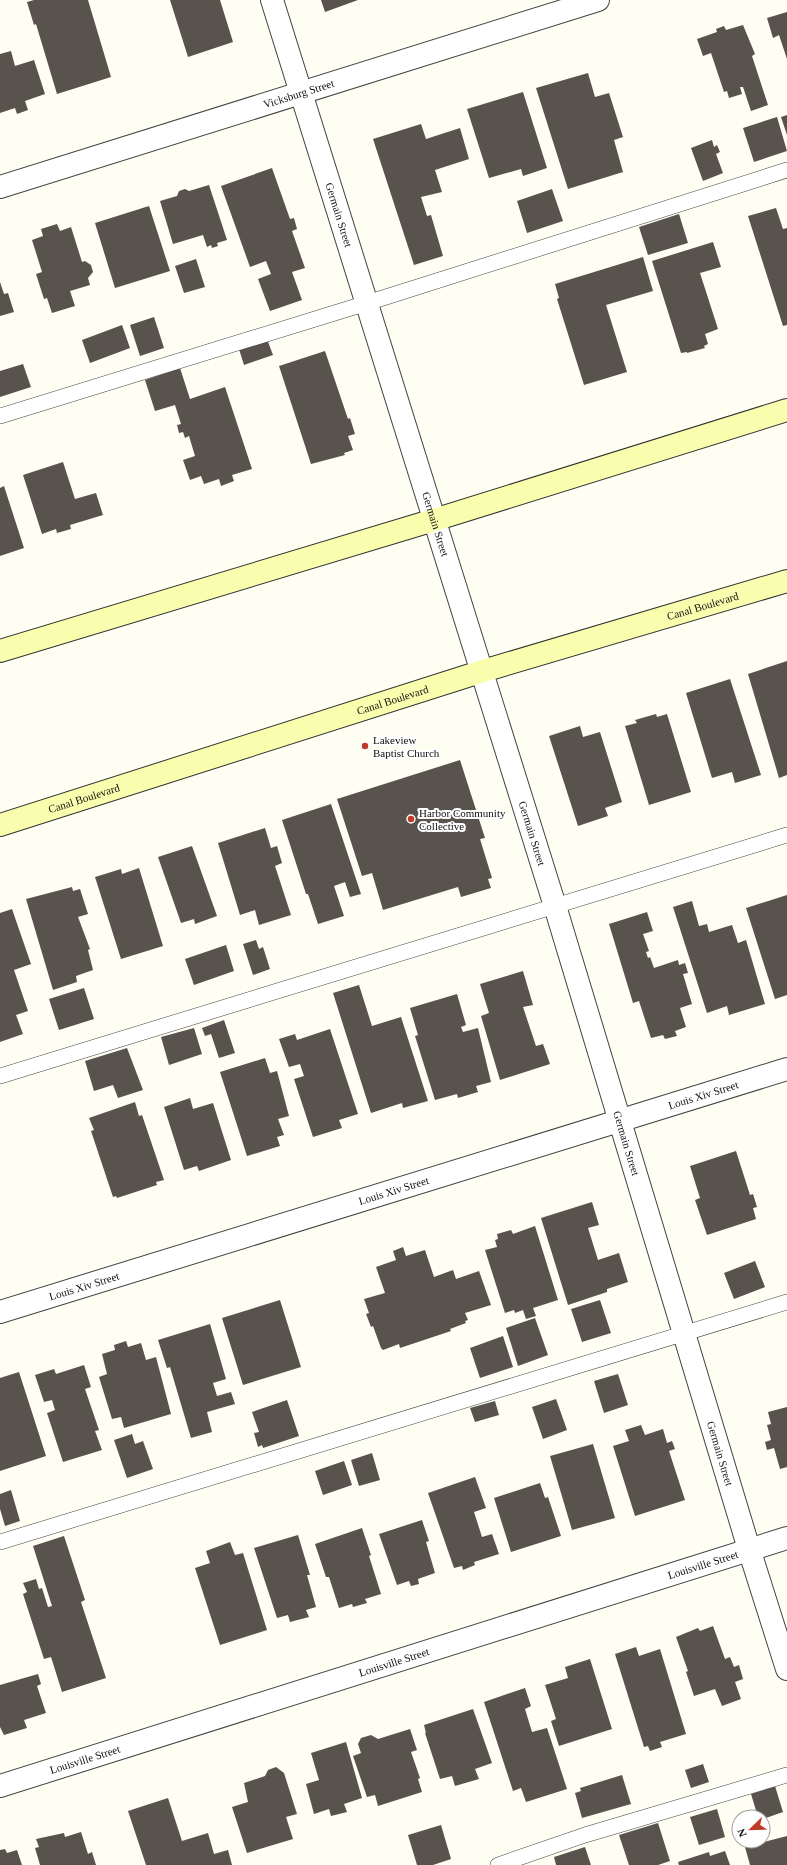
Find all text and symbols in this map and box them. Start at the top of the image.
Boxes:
street label: Vicksburg Street [262,77,336,110]
street label: Germain Street [323,181,355,249]
street label: Germain Street [420,490,451,558]
street label: Canal Boulevard [665,590,740,622]
street label: Canal Boulevard [355,683,430,717]
place label: Lakeview Baptist Church [373,734,440,759]
marker: Lakeview Baptist Church [360,741,370,751]
street label: Canal Boulevard [47,781,122,815]
street label: Germain Street [517,800,548,867]
place label: Harbor Community Collective [419,807,506,832]
marker: Harbor Community Collective [406,814,416,824]
street label: Louis Xiv Street [667,1078,740,1111]
street label: Germain Street [611,1109,642,1177]
street label: Louis Xiv Street [357,1174,430,1207]
street label: Louis Xiv Street [48,1270,121,1303]
street label: Germain Street [705,1420,736,1487]
street label: Louisville Street [666,1548,740,1581]
street label: Louisville Street [357,1645,431,1679]
street label: Louisville Street [48,1743,122,1776]
north arrow [731,1809,771,1849]
text: N [735,1827,749,1839]

